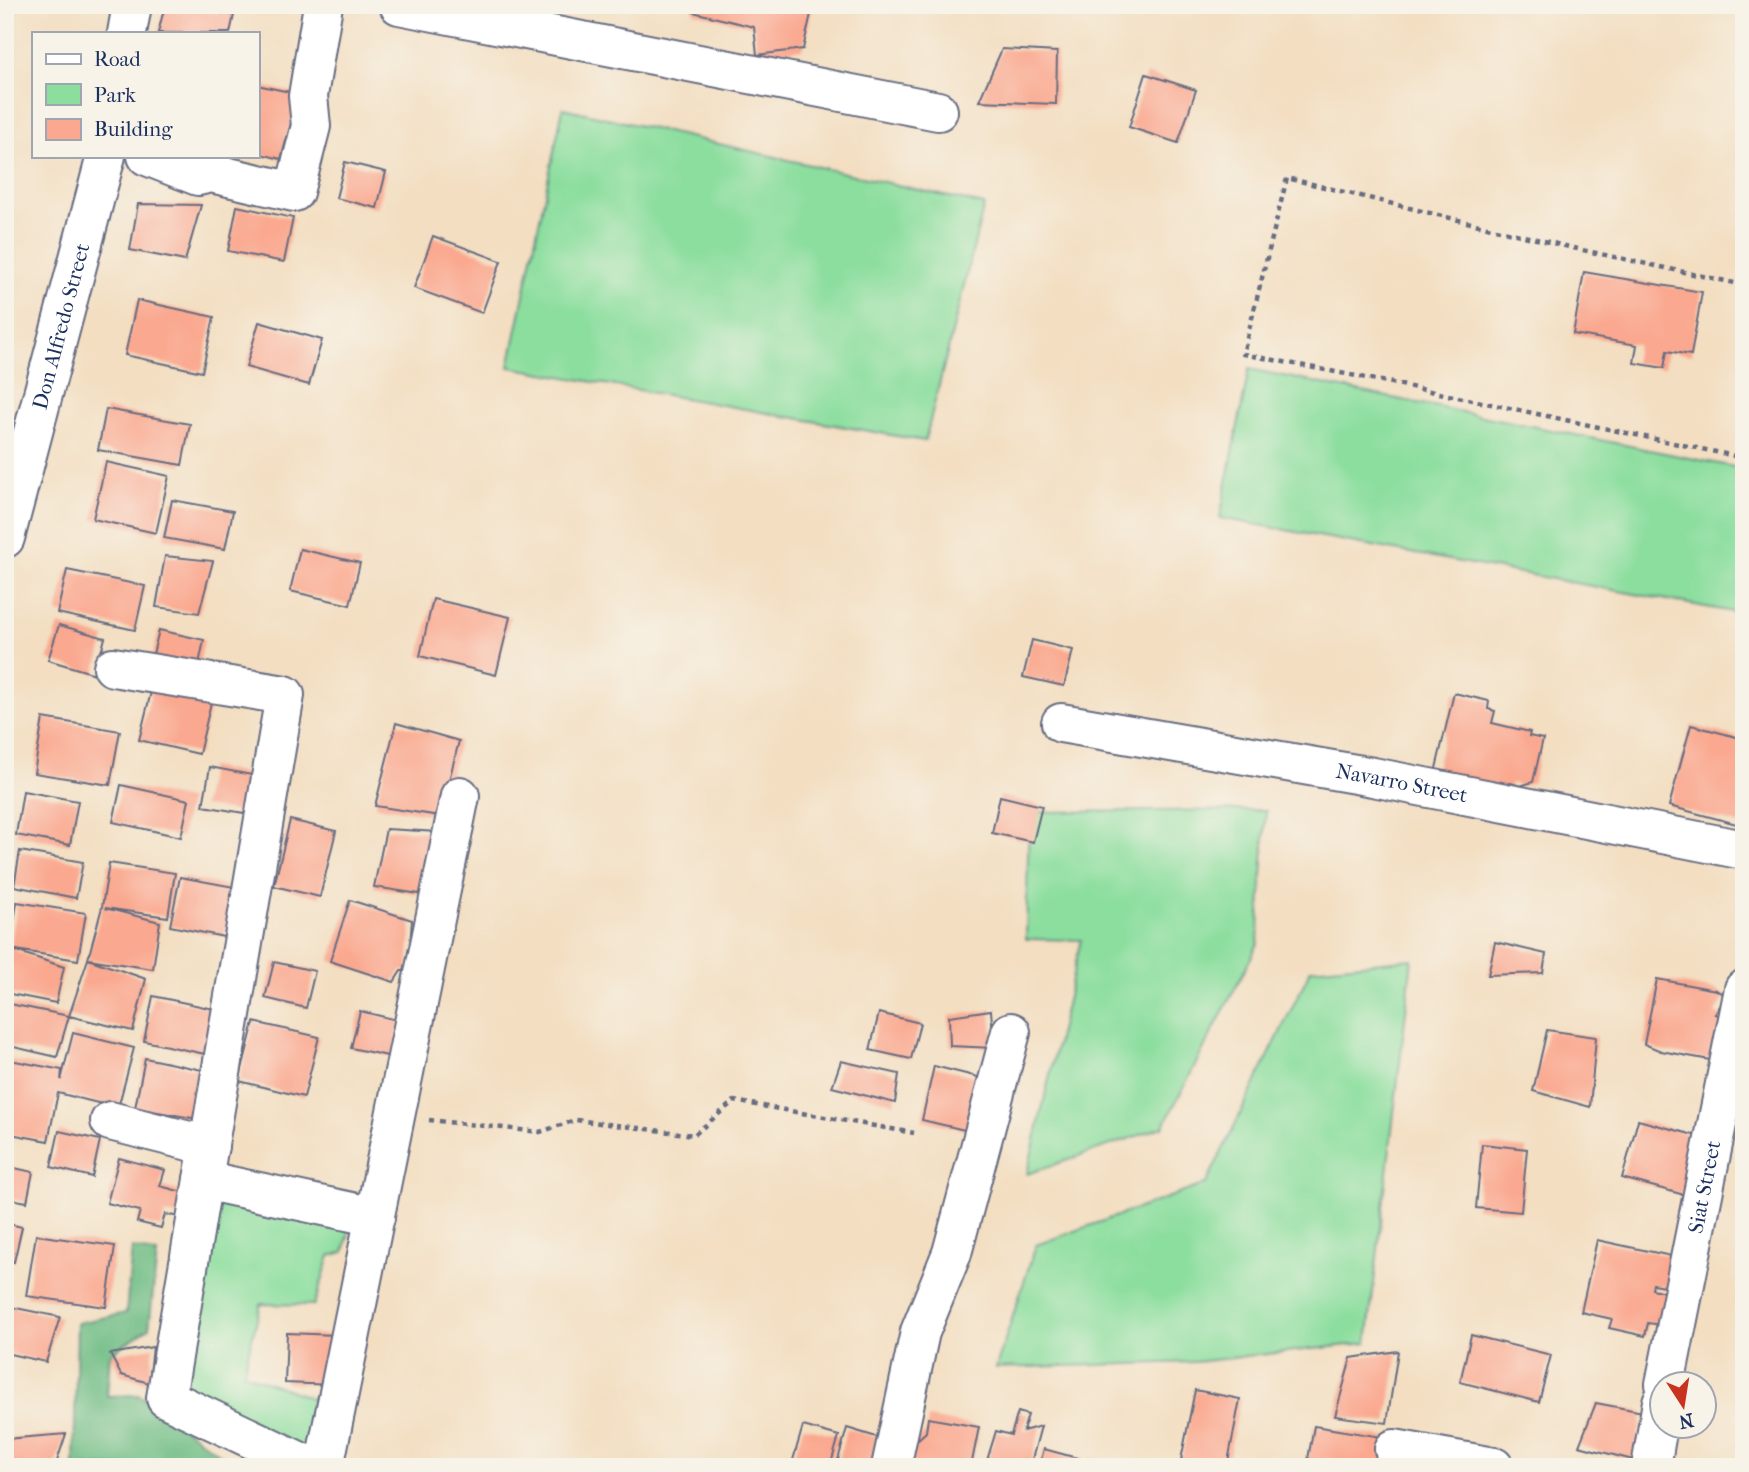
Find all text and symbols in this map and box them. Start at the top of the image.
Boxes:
legend [32,32,259,158]
text: Road [94,47,141,71]
text: Park [94,83,136,107]
text: Building [94,117,173,141]
street label: Don Alfredo Street [28,240,95,412]
street label: Navarro Street [1334,759,1470,807]
street label: Siat Street [1683,1138,1726,1235]
north arrow [1648,1370,1718,1440]
text: N [1676,1408,1696,1433]

